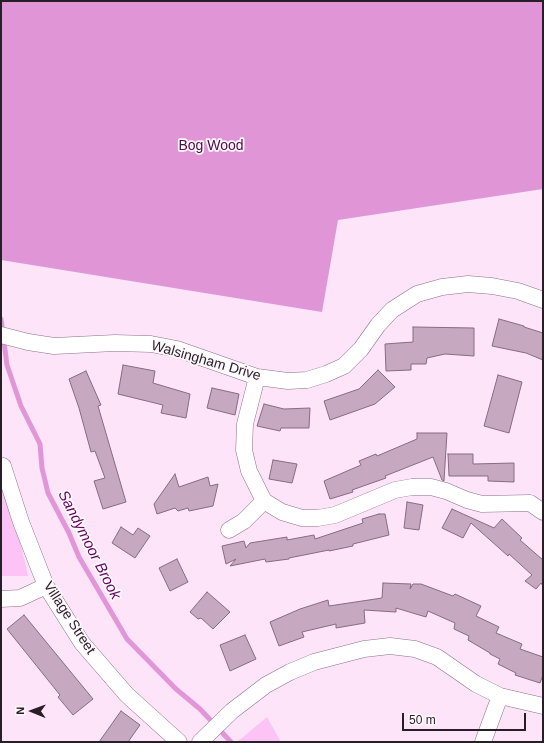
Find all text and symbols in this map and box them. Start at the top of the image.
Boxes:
park label: Bog Wood [178,138,244,154]
street label: Walsingham Drive [149,337,263,385]
water label: Sandymoor Brook [54,487,124,603]
street label: Village Street [39,579,99,657]
north arrow [12,691,52,731]
scale bar [404,705,528,731]
text: N [14,707,26,715]
text: 50 m [409,713,436,727]

